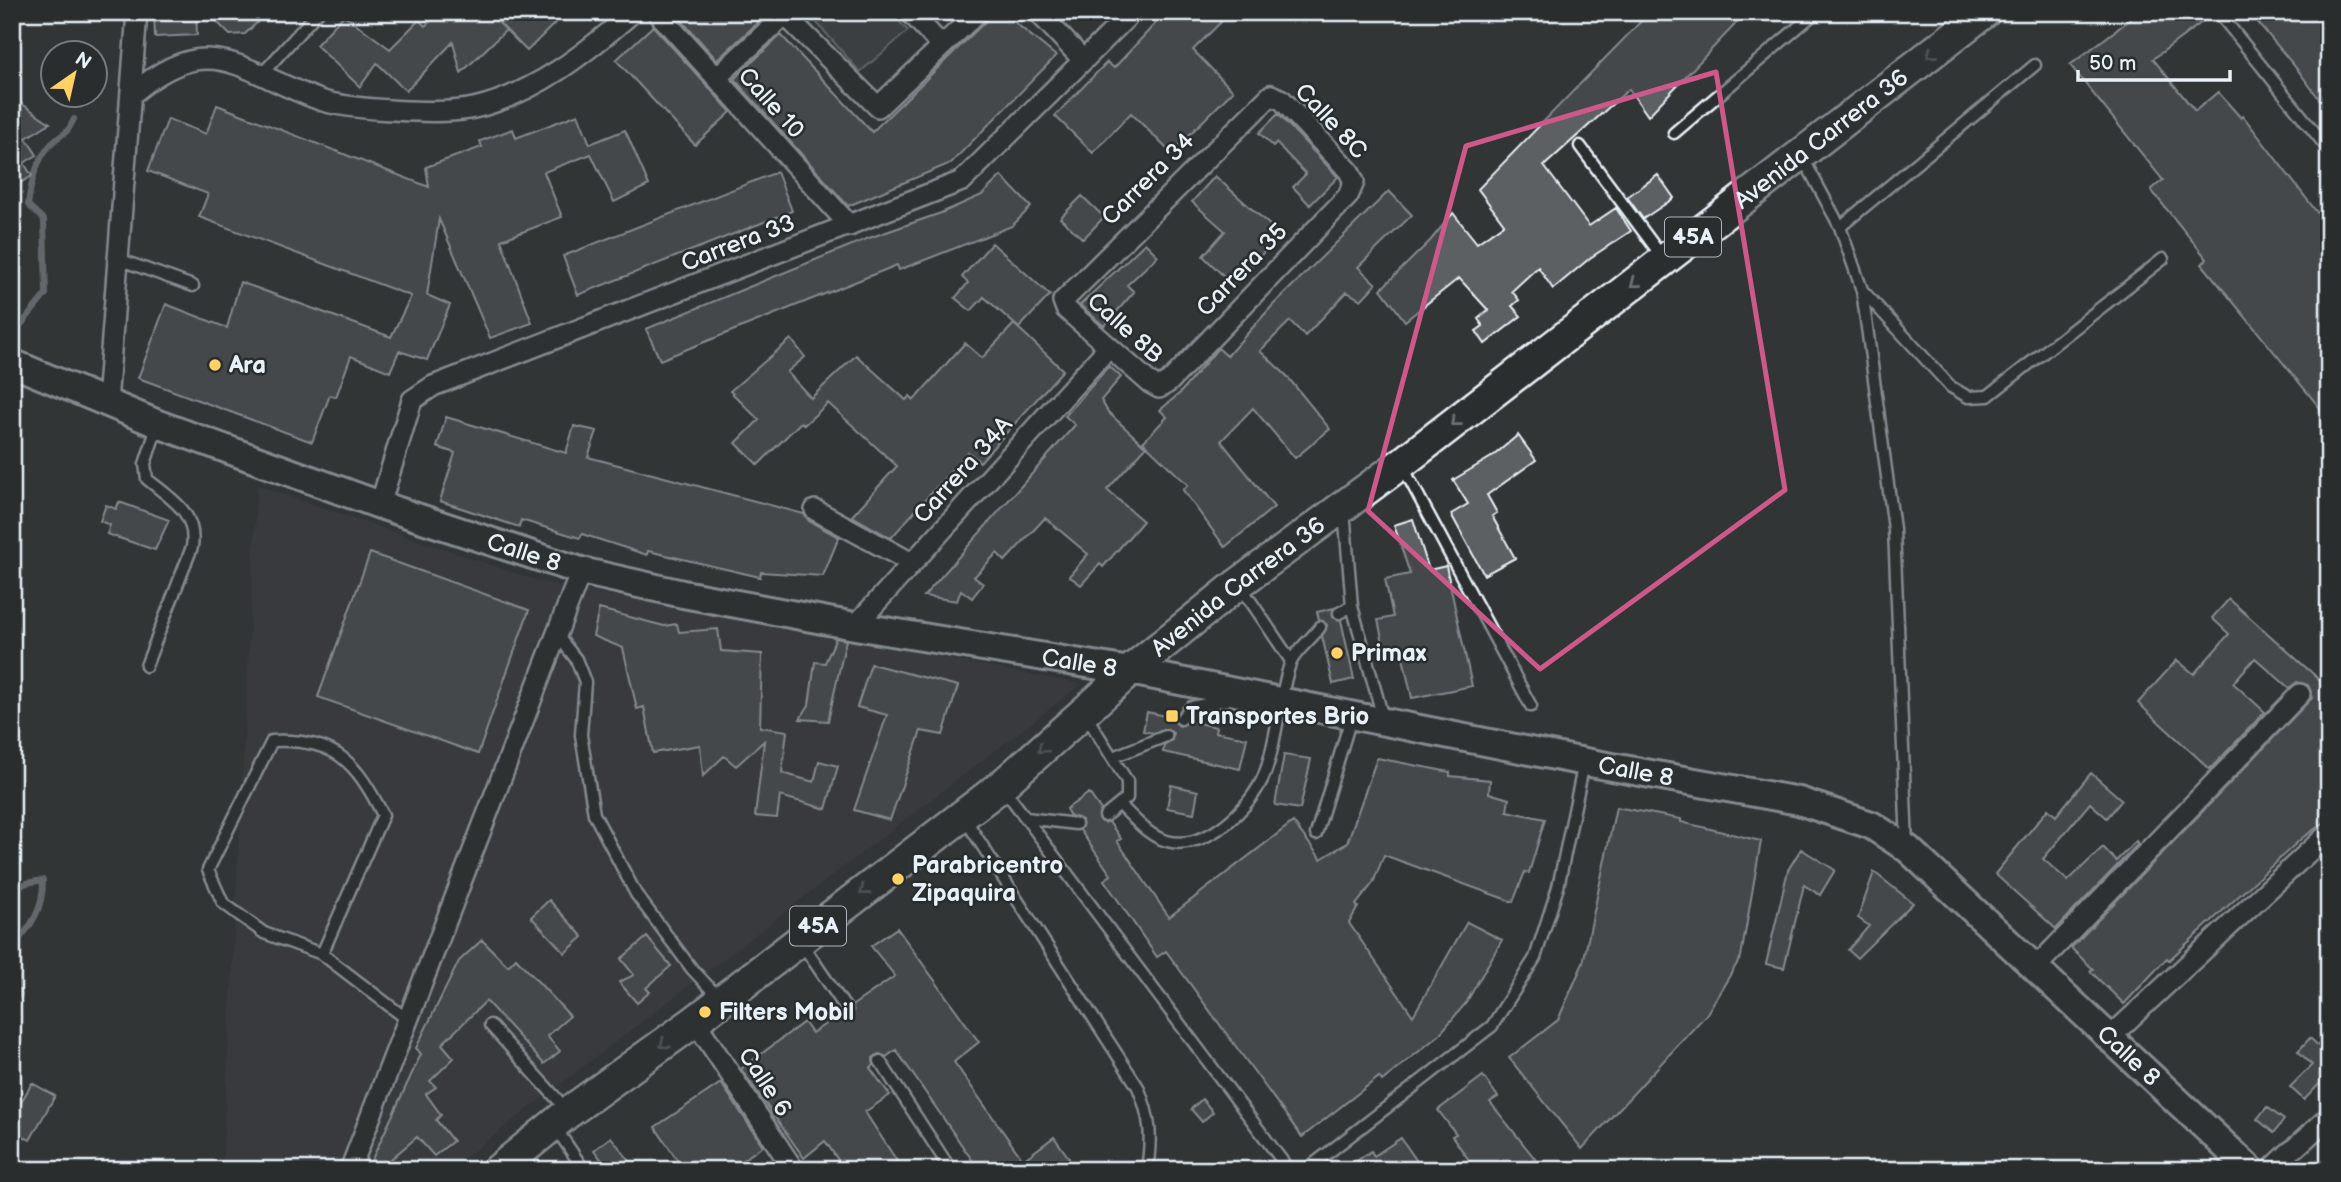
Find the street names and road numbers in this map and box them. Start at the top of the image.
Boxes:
street label: Calle 10 [732,62,810,144]
street label: Avenida Carrera 36 [1728,63,1914,215]
street label: Calle 8C [1289,77,1373,165]
street label: Carrera 34 [1096,126,1201,231]
street label: Carrera 33 [677,208,799,278]
street label: Carrera 35 [1190,217,1294,323]
road number: 45A [1665,218,1721,256]
street label: Calle 8B [1081,286,1169,370]
street label: Carrera 34A [907,410,1019,530]
street label: Avenida Carrera 36 [1145,510,1331,663]
street label: Calle 8 [483,527,564,578]
street label: Calle 8 [1040,642,1119,683]
street label: Calle 8 [1596,750,1676,792]
road number: 45A [790,906,846,945]
street label: Calle 8 [2091,1019,2166,1092]
street label: Calle 6 [732,1042,798,1122]

